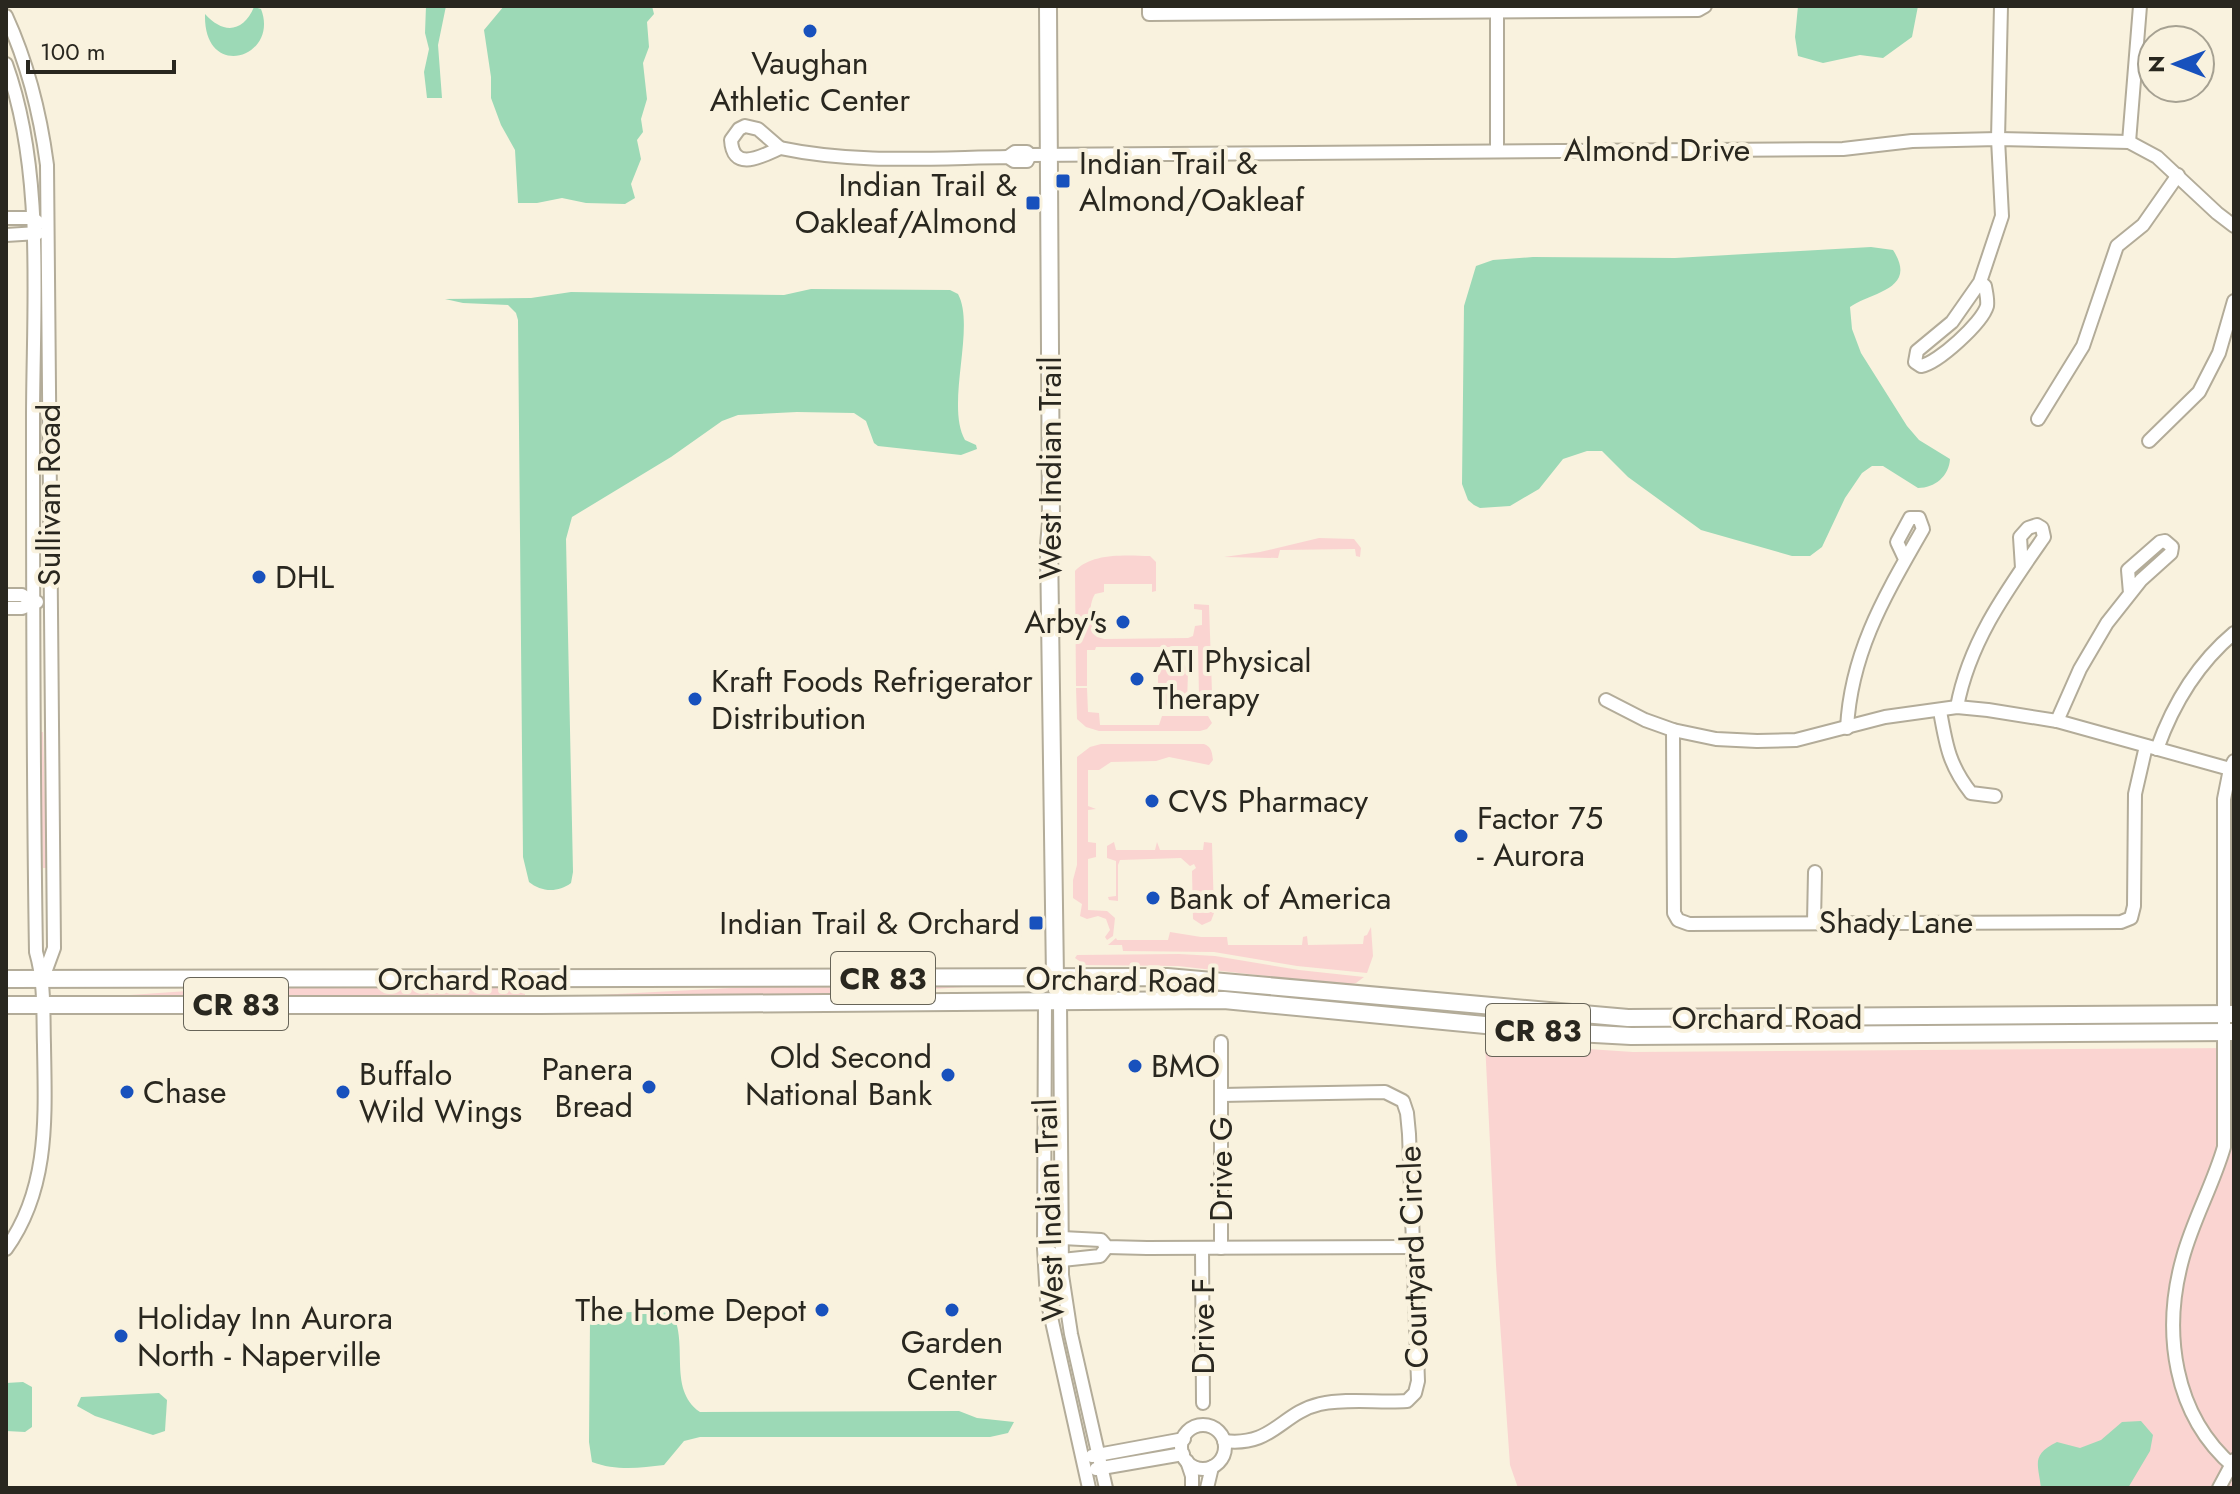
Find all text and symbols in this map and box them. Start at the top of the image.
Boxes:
marker: Vaughan Athletic Center [801,22,819,40]
scale bar [28,24,174,74]
north arrow [2136,24,2216,104]
text: 100 m [40,34,106,69]
place label: Vaughan Athletic Center [710,40,910,123]
text: N [2140,55,2172,73]
street label: Almond Drive [1564,127,1750,173]
place label: Indian Trail & Almond/Oakleaf [1079,140,1305,223]
place label: Indian Trail & Oakleaf/Almond [795,162,1017,245]
marker: Indian Trail & Almond/Oakleaf [1054,172,1072,190]
marker: Indian Trail & Oakleaf/Almond [1024,194,1042,212]
street label: West Indian Trail [1027,356,1073,580]
street label: Sullivan Road [26,404,72,586]
place label: DHL [275,554,335,600]
marker: DHL [250,568,268,586]
place label: Arby's [1024,599,1107,645]
marker: Arby's [1114,613,1132,631]
place label: ATI Physical Therapy [1153,638,1312,721]
place label: Kraft Foods Refrigerator Distribution [711,658,1033,741]
marker: ATI Physical Therapy [1128,670,1146,688]
marker: Kraft Foods Refrigerator Distribution [686,690,704,708]
place label: CVS Pharmacy [1168,778,1369,824]
marker: CVS Pharmacy [1143,792,1161,810]
place label: Factor 75 - Aurora [1477,795,1603,878]
marker: Factor 75 - Aurora [1452,827,1470,845]
place label: Bank of America [1169,875,1392,921]
marker: Bank of America [1144,889,1162,907]
street label: Shady Lane [1819,899,1973,945]
place label: Indian Trail & Orchard [719,900,1020,946]
marker: Indian Trail & Orchard [1027,914,1045,932]
road number: CR 83 [831,952,935,1004]
street label: Orchard Road [1025,955,1217,1005]
street label: Orchard Road [377,956,569,1002]
road number: CR 83 [184,978,288,1030]
street label: Orchard Road [1671,995,1863,1041]
road number: CR 83 [1486,1004,1590,1056]
place label: Old Second National Bank [745,1034,933,1117]
place label: BMO [1151,1043,1220,1089]
place label: Panera Bread [541,1046,633,1129]
place label: Buffalo Wild Wings [359,1051,522,1134]
marker: BMO [1126,1057,1144,1075]
marker: Old Second National Bank [939,1066,957,1084]
place label: Chase [143,1069,227,1115]
marker: Panera Bread [640,1078,658,1096]
marker: Chase [118,1083,136,1101]
marker: Buffalo Wild Wings [334,1083,352,1101]
street label: West Indian Trail [1022,1098,1076,1322]
street label: Drive G [1198,1116,1244,1222]
street label: Courtyard Circle [1386,1145,1440,1369]
street label: Drive F [1180,1278,1226,1374]
place label: The Home Depot [575,1287,806,1333]
place label: Holiday Inn Aurora North - Naperville [137,1295,393,1378]
marker: The Home Depot [813,1301,831,1319]
marker: Garden Center [943,1301,961,1319]
place label: Garden Center [901,1319,1003,1402]
marker: Holiday Inn Aurora North - Naperville [112,1327,130,1345]

